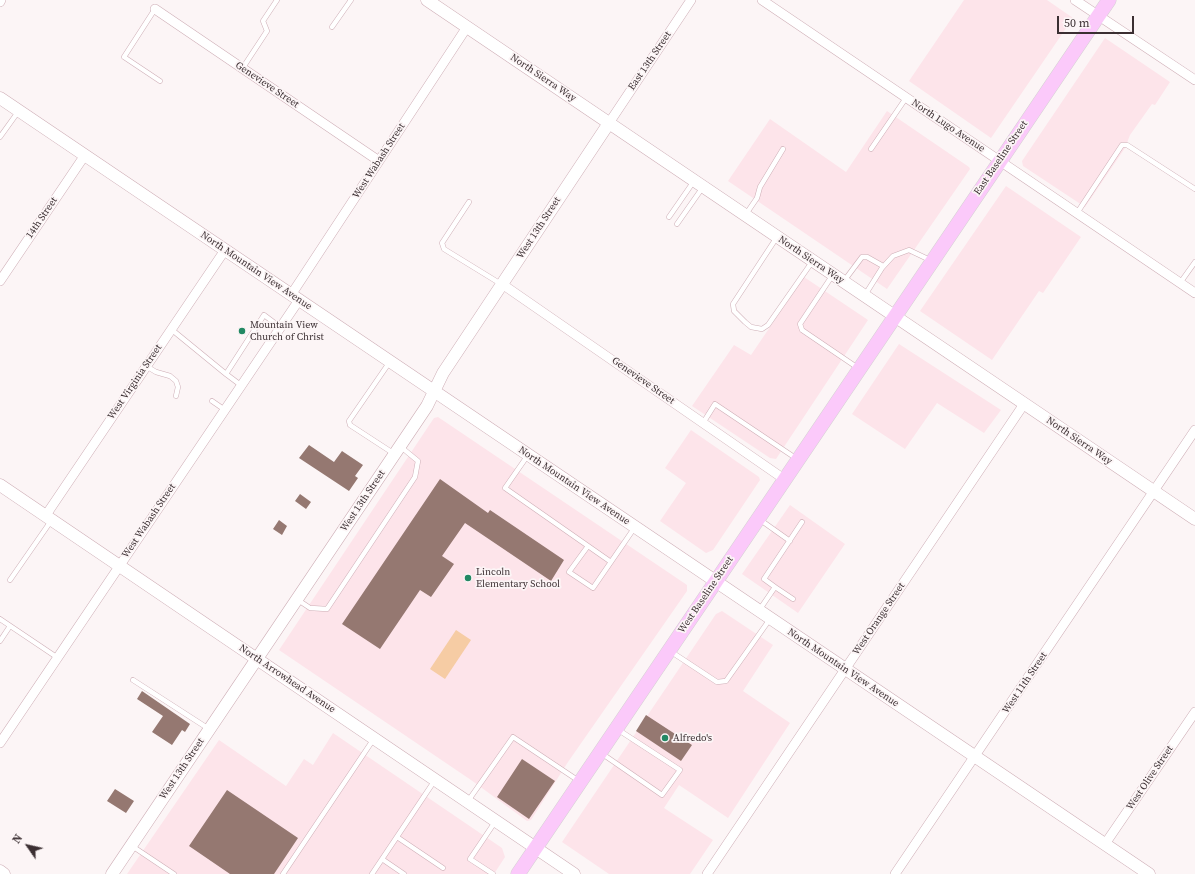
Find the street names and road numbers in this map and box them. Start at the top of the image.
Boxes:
street label: East 13th Street [626,29,674,93]
street label: North Sierra Way [508,52,578,104]
street label: Genevieve Street [233,59,301,111]
street label: North Lugo Avenue [909,97,987,155]
street label: East Baseline Street [972,119,1030,197]
street label: West Wabash Street [350,121,408,201]
street label: 14th Street [24,195,60,241]
street label: West 13th Street [515,195,563,261]
street label: North Mountain View Avenue [198,229,314,313]
street label: North Sierra Way [776,234,846,286]
street label: West Virginia Street [105,342,165,422]
street label: Genevieve Street [609,355,677,407]
street label: North Sierra Way [1044,415,1114,467]
street label: North Mountain View Avenue [516,444,632,528]
street label: West 13th Street [338,468,388,534]
street label: West Wabash Street [120,481,178,561]
street label: West Baseline Street [676,554,736,636]
street label: West Orange Street [850,581,908,657]
street label: North Mountain View Avenue [785,626,901,710]
street label: North Arrowhead Avenue [237,642,337,716]
street label: West 11th Street [1000,650,1050,716]
street label: West 13th Street [157,736,207,802]
street label: West Olive Street [1124,744,1176,812]

